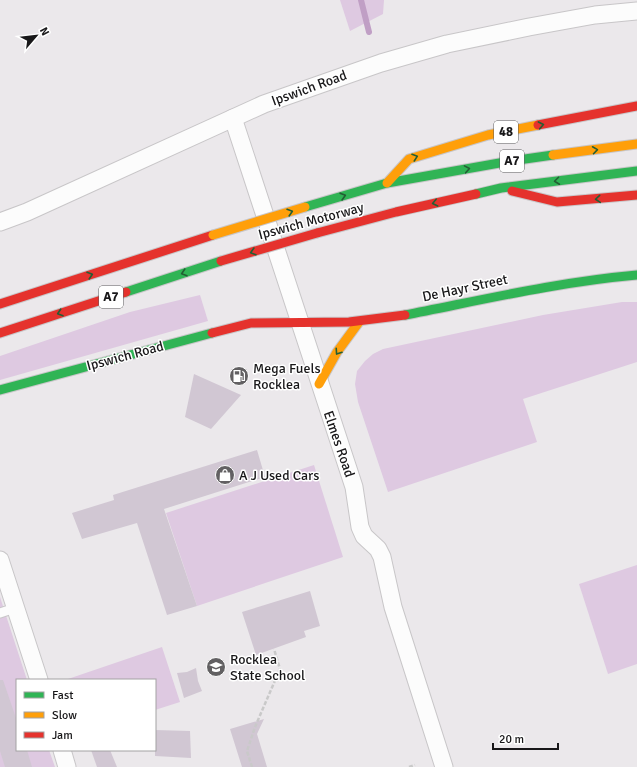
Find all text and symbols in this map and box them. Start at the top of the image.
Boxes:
north arrow [16,16,56,56]
text: N [37,25,52,38]
street label: Ipswich Road [269,67,349,109]
road number: 48 [494,121,518,143]
one-way arrow [537,121,544,129]
one-way arrow [592,146,598,155]
road number: A7 [500,150,524,172]
one-way arrow [411,154,418,162]
one-way arrow [463,165,470,174]
one-way arrow [554,176,560,185]
one-way arrow [339,192,346,201]
one-way arrow [595,194,601,203]
one-way arrow [432,198,439,207]
street label: Ipswich Motorway [256,199,366,243]
one-way arrow [287,208,294,216]
one-way arrow [249,247,256,256]
one-way arrow [181,268,188,277]
one-way arrow [87,271,94,280]
street label: De Hayr Street [421,271,509,305]
road number: A7 [99,286,123,308]
one-way arrow [57,308,64,317]
street label: Ipswich Road [85,338,165,374]
one-way arrow [336,347,343,354]
place label: Mega Fuels Rocklea [253,360,321,393]
fuel station icon: Mega Fuels Rocklea [228,365,250,387]
street label: Elmes Road [320,408,358,480]
shop icon: A J Used Cars [214,464,236,486]
place label: A J Used Cars [239,467,319,484]
place label: Rocklea State School [230,651,305,684]
school or university icon: Rocklea State School [205,656,227,678]
legend [16,679,156,751]
text: Fast [52,688,73,703]
text: Slow [52,708,77,723]
scale bar [493,725,558,751]
text: Jam [52,728,73,743]
text: 20 m [499,732,524,747]

